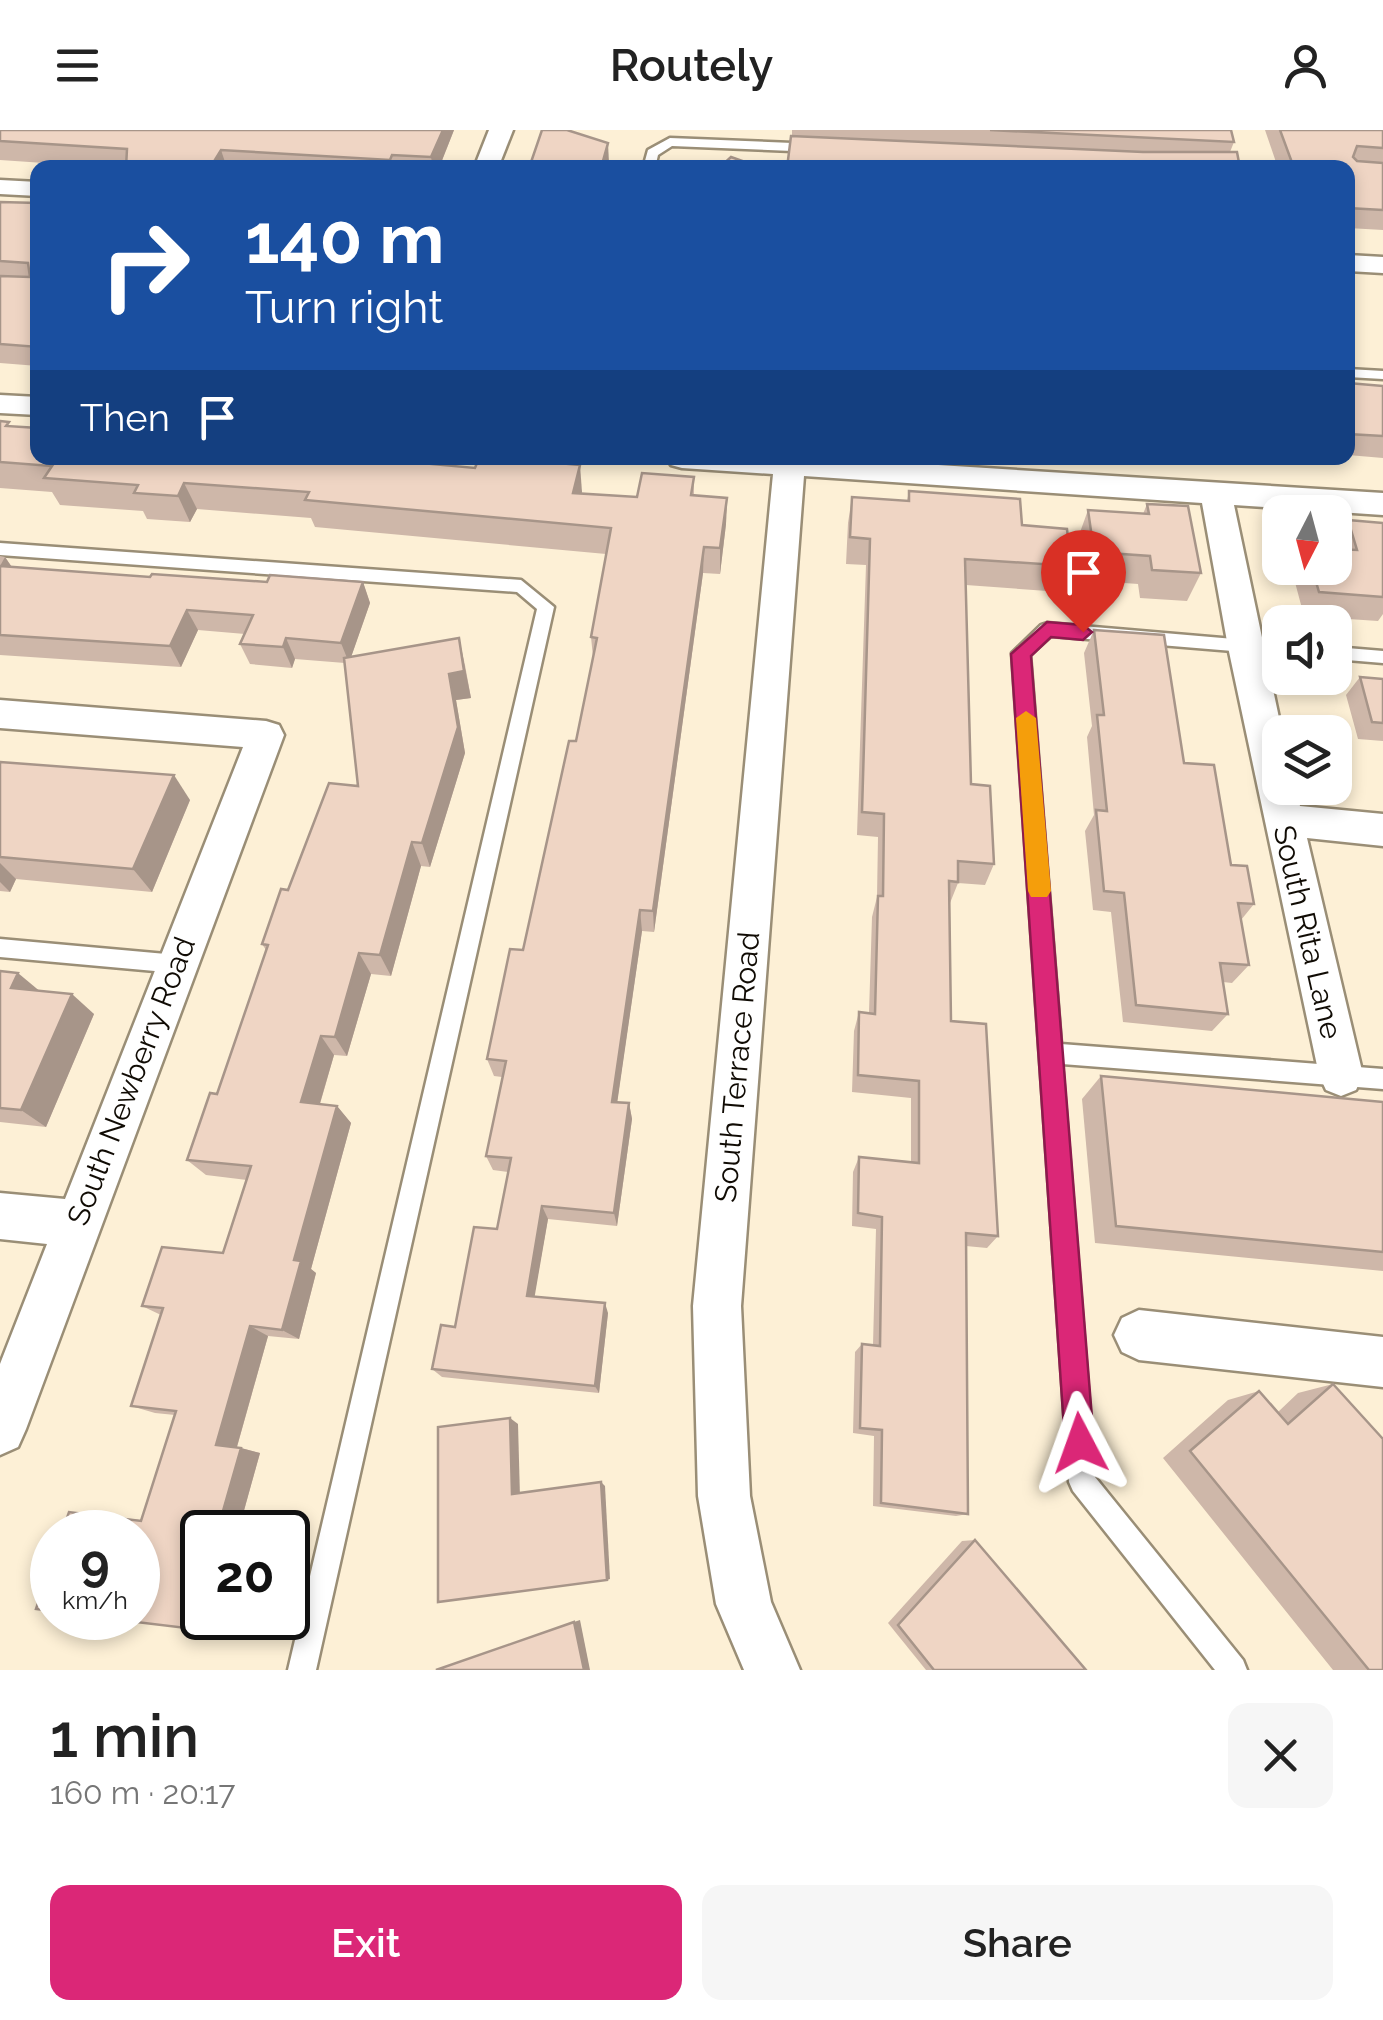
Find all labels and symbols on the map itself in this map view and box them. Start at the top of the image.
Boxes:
north arrow [1262,495,1352,585]
pin [1041,530,1126,633]
street label: South Rita Lane [1266,822,1350,1042]
street label: South Terrace Road [708,930,766,1204]
street label: South Newberry Road [60,932,202,1230]
position arrow [1028,1391,1132,1495]
speed limit sign: 20 [180,1510,310,1640]

